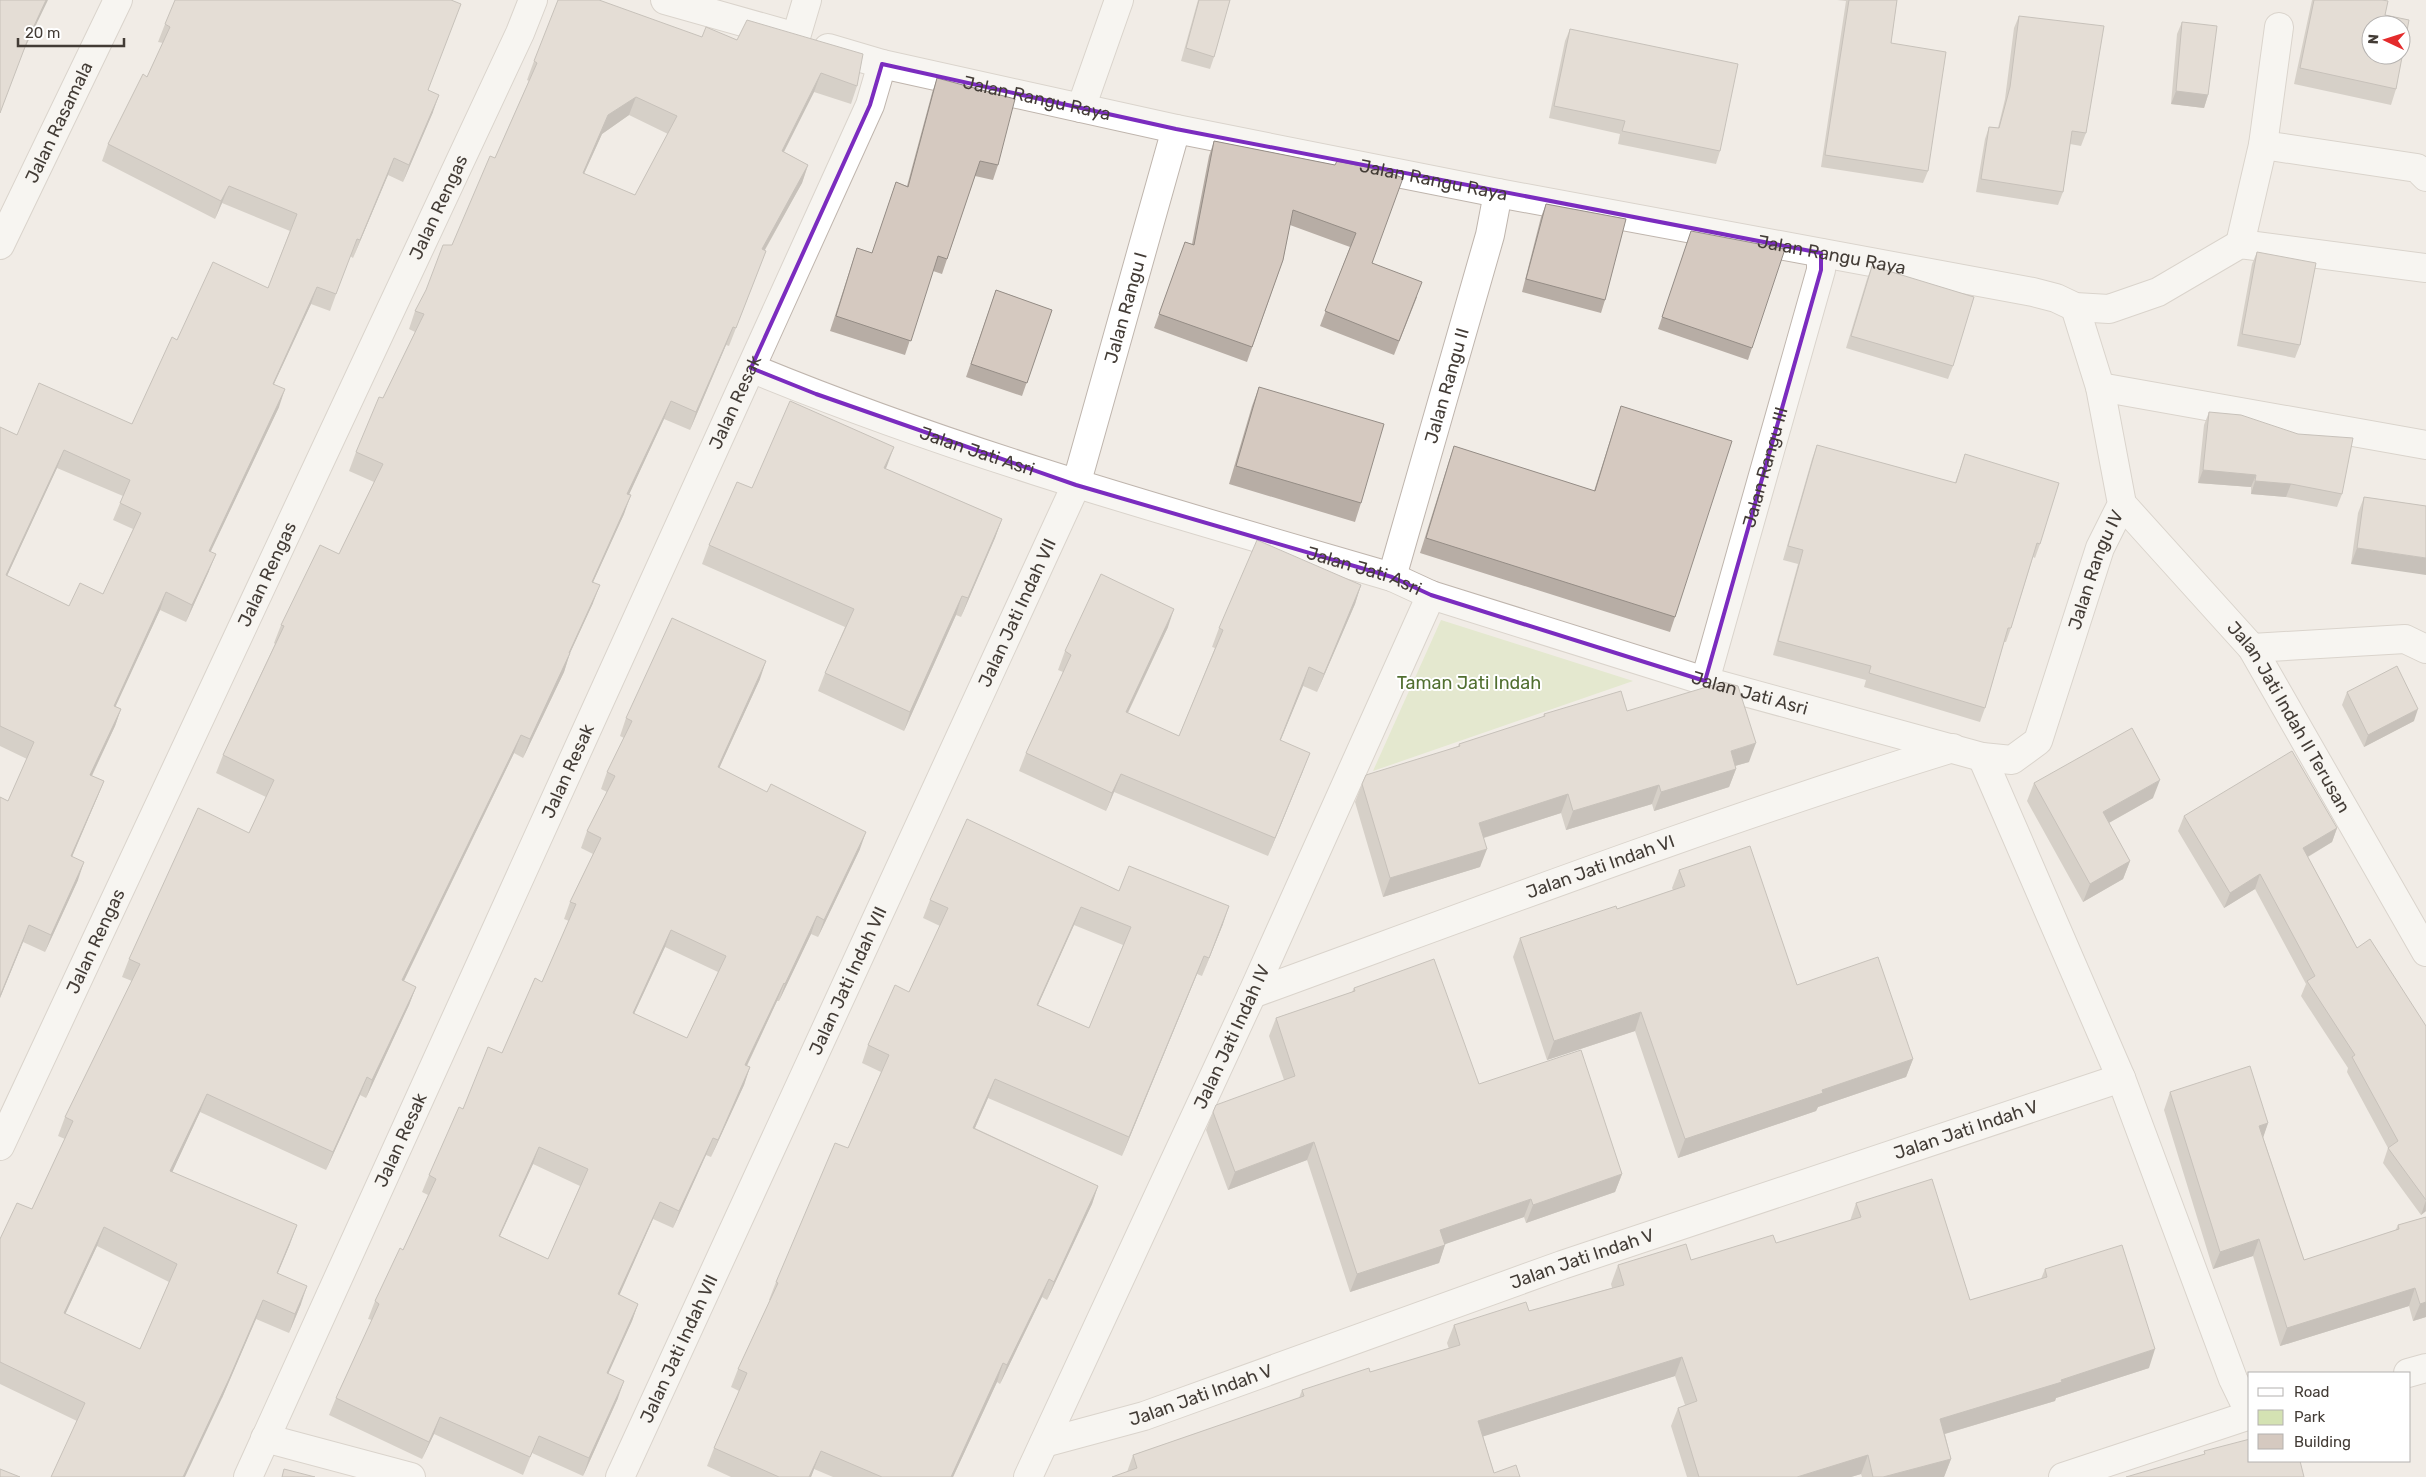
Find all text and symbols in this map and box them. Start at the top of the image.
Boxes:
scale bar [18,15,124,47]
north arrow [2361,15,2411,65]
text: 20 m [25,24,60,42]
text: N [2365,34,2382,45]
street label: Jalan Rasamala [20,58,98,187]
street label: Jalan Rangu Raya [961,71,1113,125]
street label: Jalan Rengas [405,151,473,263]
street label: Jalan Rangu Raya [1358,155,1509,206]
street label: Jalan Rangu Raya [1756,230,1908,279]
street label: Jalan Rangu I [1100,250,1152,366]
street label: Jalan Rangu II [1420,325,1474,446]
street label: Jalan Resak [704,351,766,453]
street label: Jalan Rangu III [1738,405,1793,530]
street label: Jalan Jati Asri [917,422,1037,481]
street label: Jalan Rangu IV [2063,506,2128,632]
street label: Jalan Rengas [233,518,301,630]
street label: Jalan Jati Indah VII [974,535,1061,691]
street label: Jalan Jati Asri [1304,542,1425,600]
street label: Jalan Jati Indah II Terusan [2222,617,2355,817]
street label: Jalan Jati Asri [1689,666,1810,720]
park label: Taman Jati Indah [1397,672,1541,694]
street label: Jalan Resak [537,720,599,822]
street label: Jalan Jati Indah VI [1523,830,1678,904]
street label: Jalan Rengas [62,885,130,997]
street label: Jalan Jati Indah VII [804,903,892,1059]
street label: Jalan Jati Indah IV [1189,961,1275,1113]
street label: Jalan Resak [370,1089,432,1191]
street label: Jalan Jati Indah V [1891,1095,2041,1164]
street label: Jalan Jati Indah V [1507,1224,1657,1294]
street label: Jalan Jati Indah VII [635,1271,723,1427]
street label: Jalan Jati Indah V [1126,1359,1276,1431]
legend [2248,1372,2411,1462]
text: Road [2294,1383,2330,1401]
text: Park [2294,1408,2325,1426]
text: Building [2294,1433,2351,1451]

